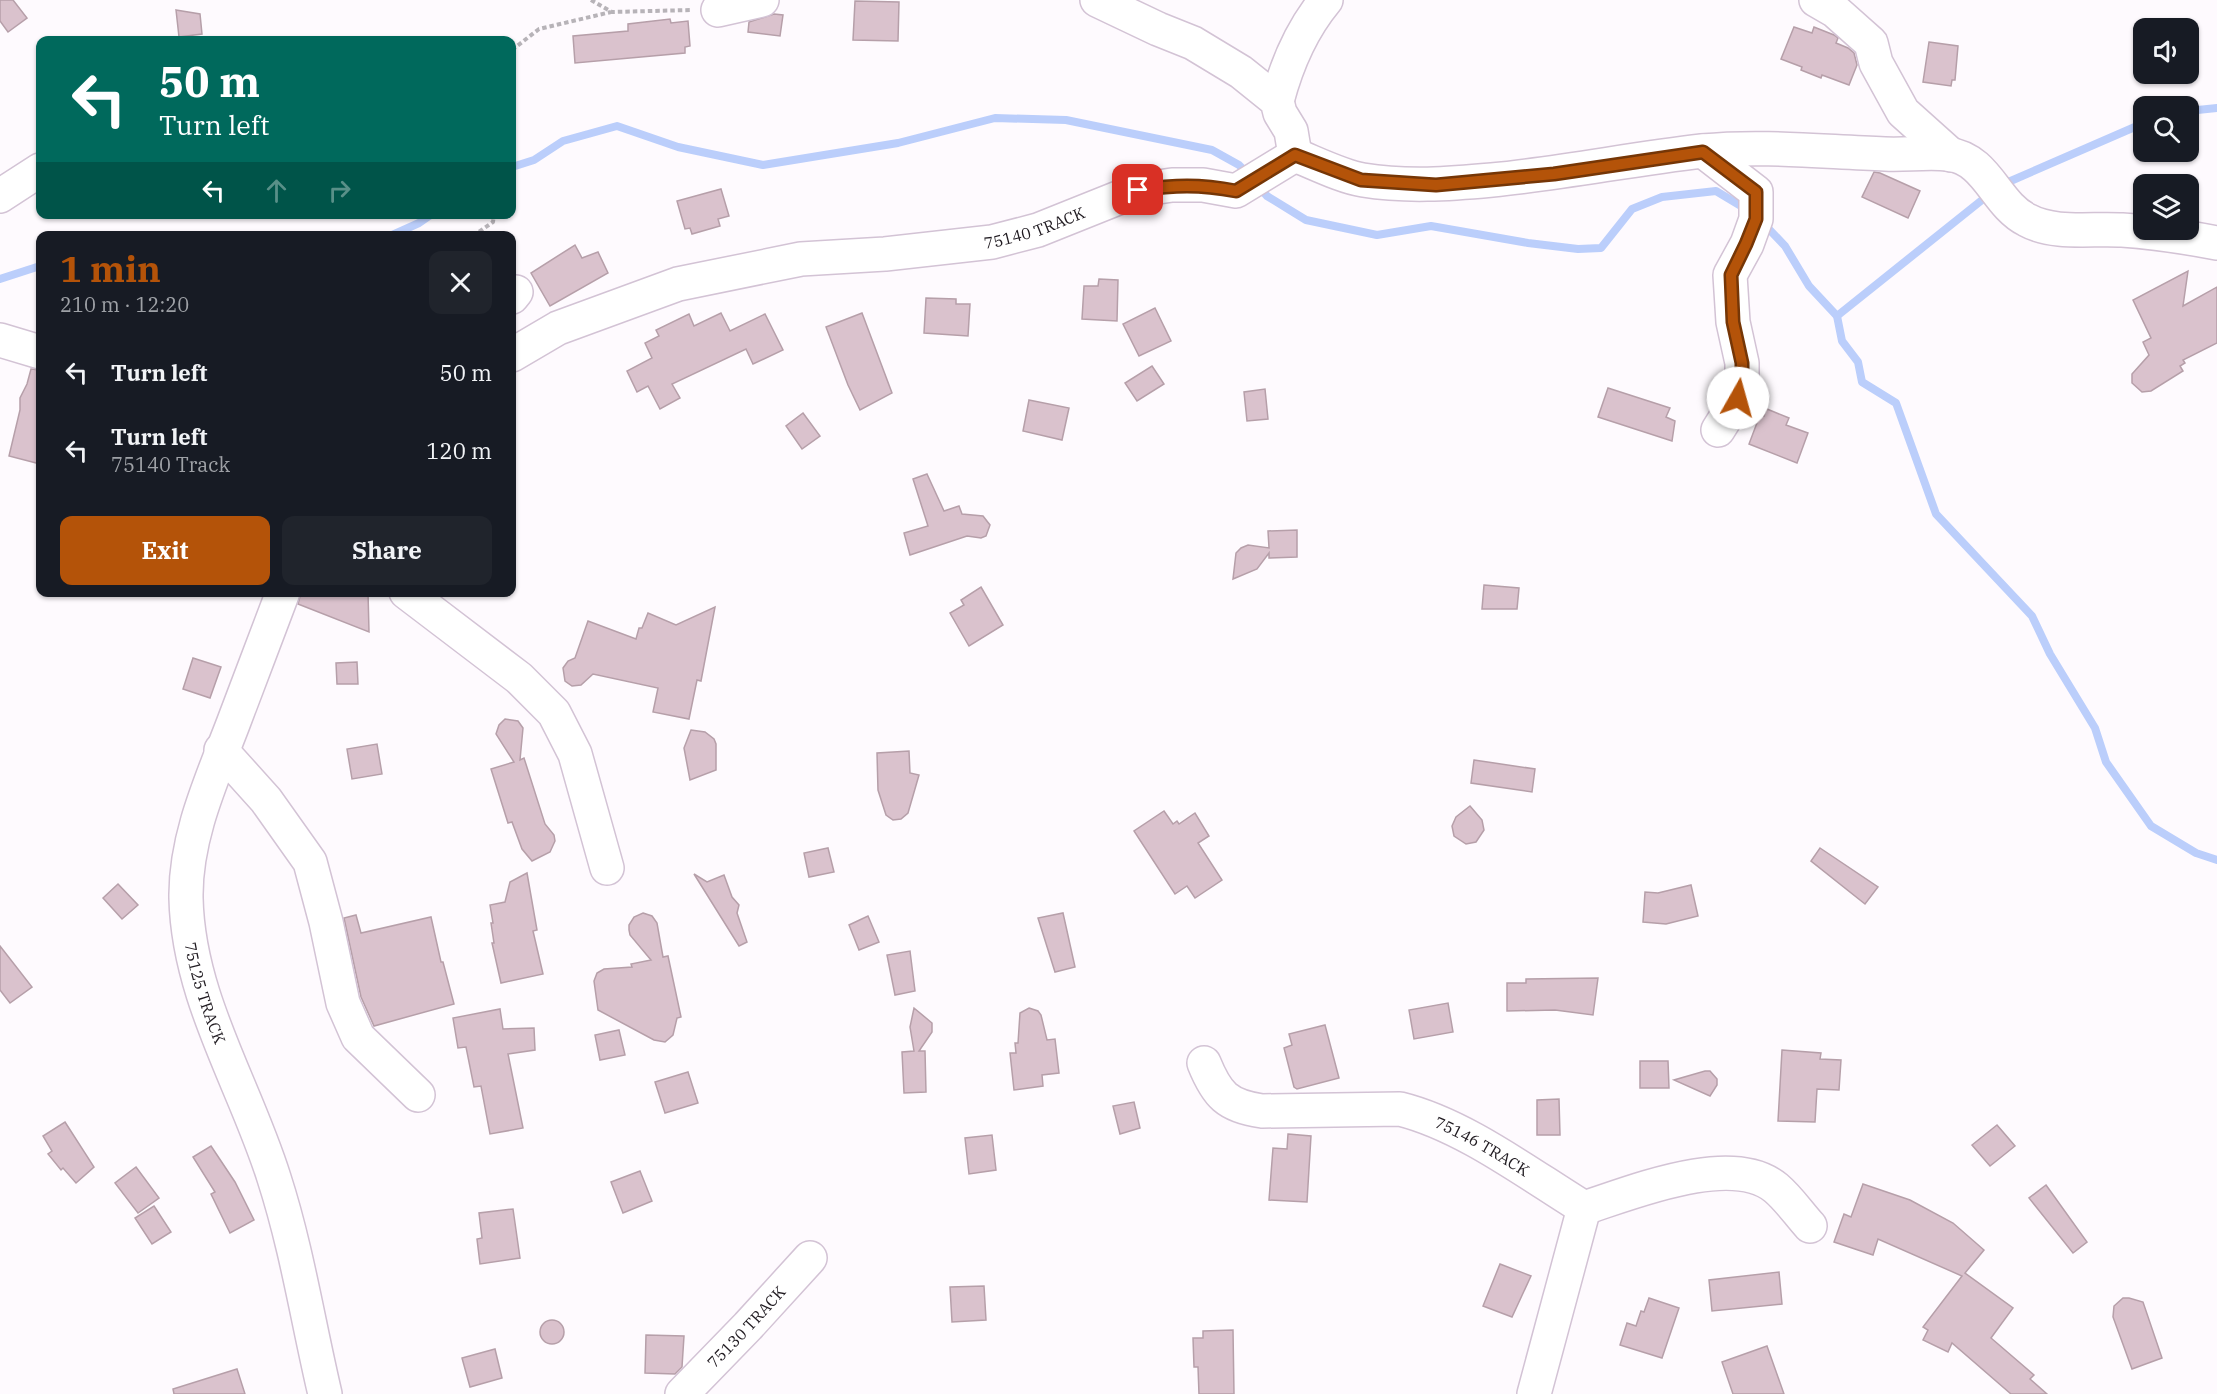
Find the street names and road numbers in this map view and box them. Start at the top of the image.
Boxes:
street label: 75140 TRACK [983,202,1088,253]
street label: 75125 TRACK [181,941,230,1047]
street label: 75146 TRACK [1432,1112,1533,1180]
street label: 75130 TRACK [703,1282,790,1372]

